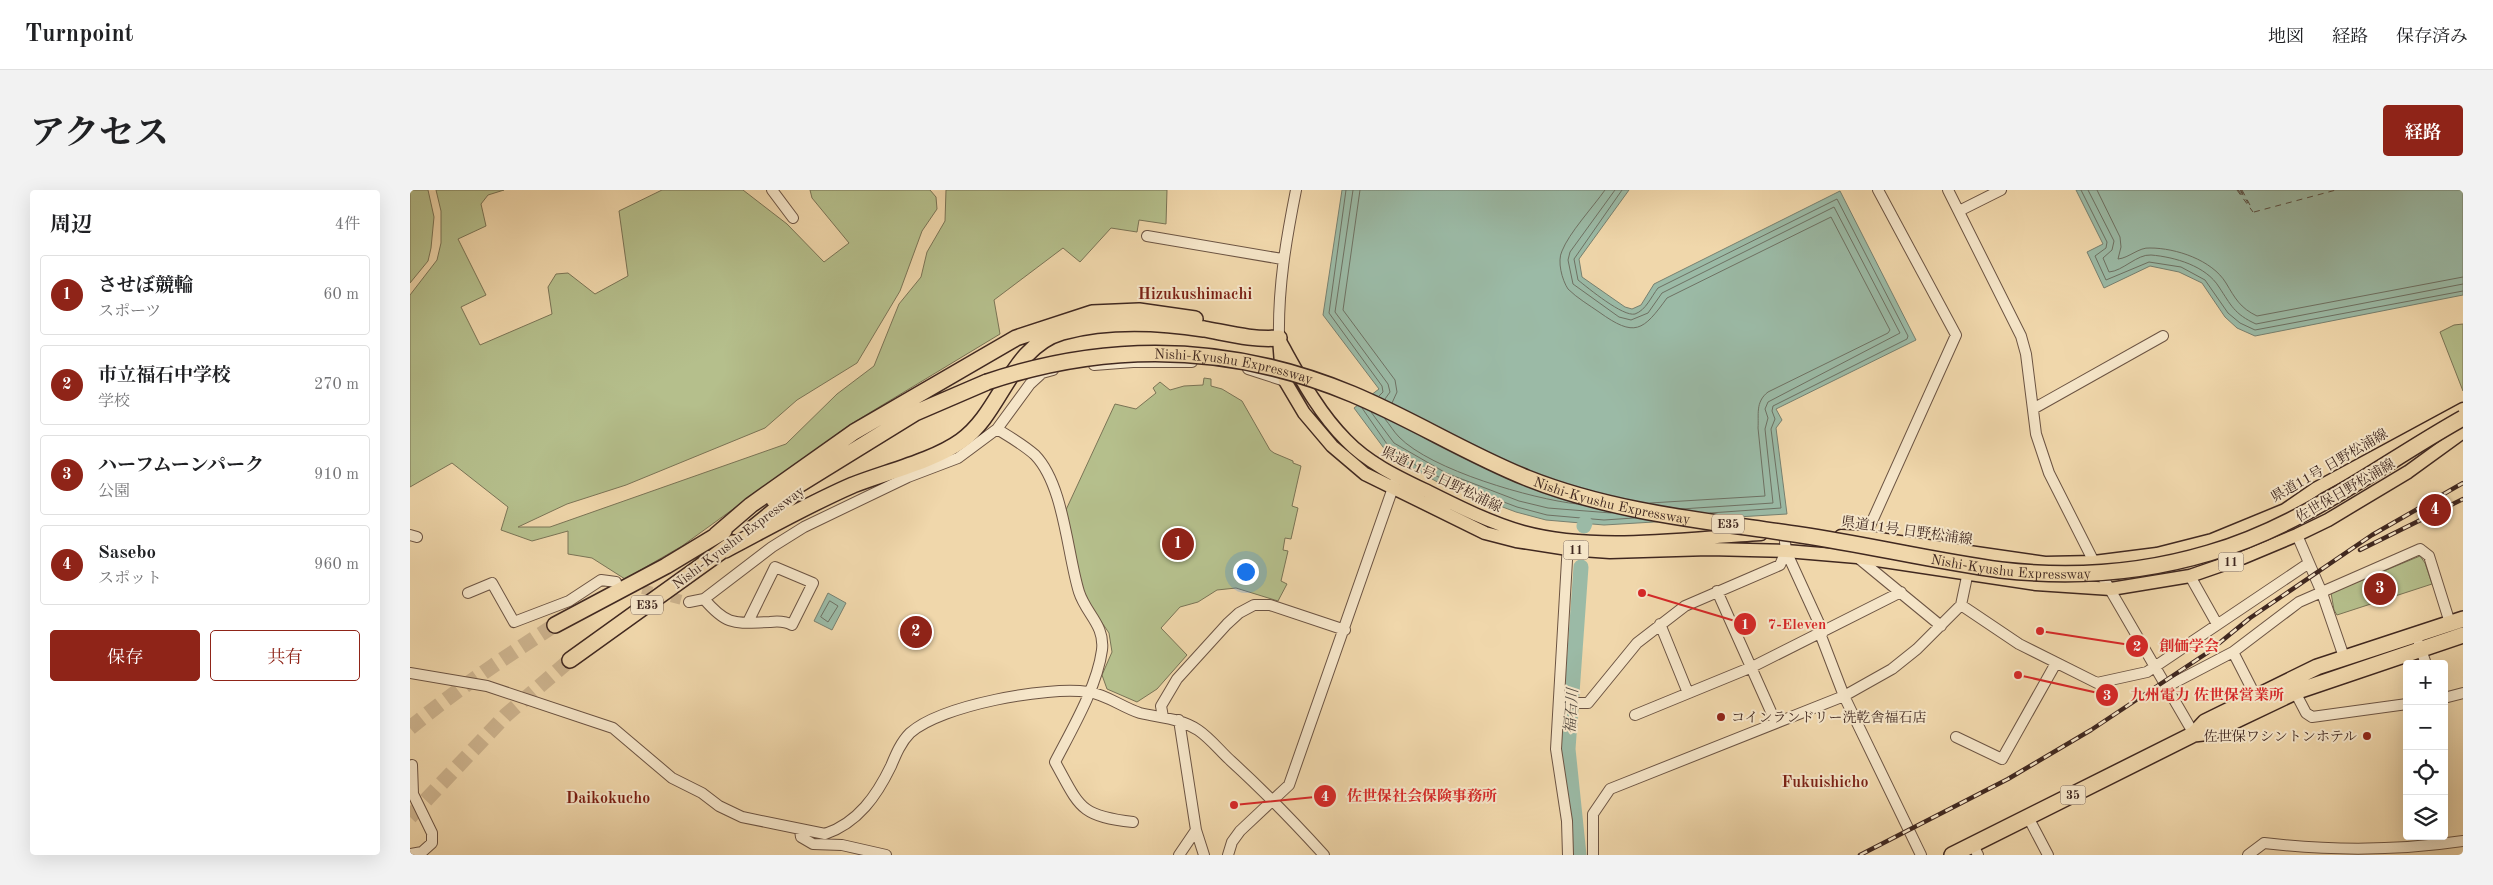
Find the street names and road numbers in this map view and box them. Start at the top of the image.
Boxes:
street label: Nishi-Kyushu Expressway [1154,348,1315,387]
street label: 県道11号 日野松浦線 [2268,426,2390,505]
street label: 県道11号 日野松浦線 [1379,444,1504,515]
street label: 佐世保日野松浦線 [2293,456,2397,525]
street label: Nishi-Kyushu Expressway [1532,475,1692,527]
street label: Nishi-Kyushu Expressway [670,483,807,592]
road number: E35 [1712,514,1744,534]
street label: 県道11号 日野松浦線 [1840,514,1973,547]
road number: 11 [1564,540,1588,560]
road number: 11 [2218,552,2244,572]
street label: Nishi-Kyushu Expressway [1930,553,2092,582]
road number: E35 [631,596,663,614]
road number: 35 [2060,786,2086,804]

